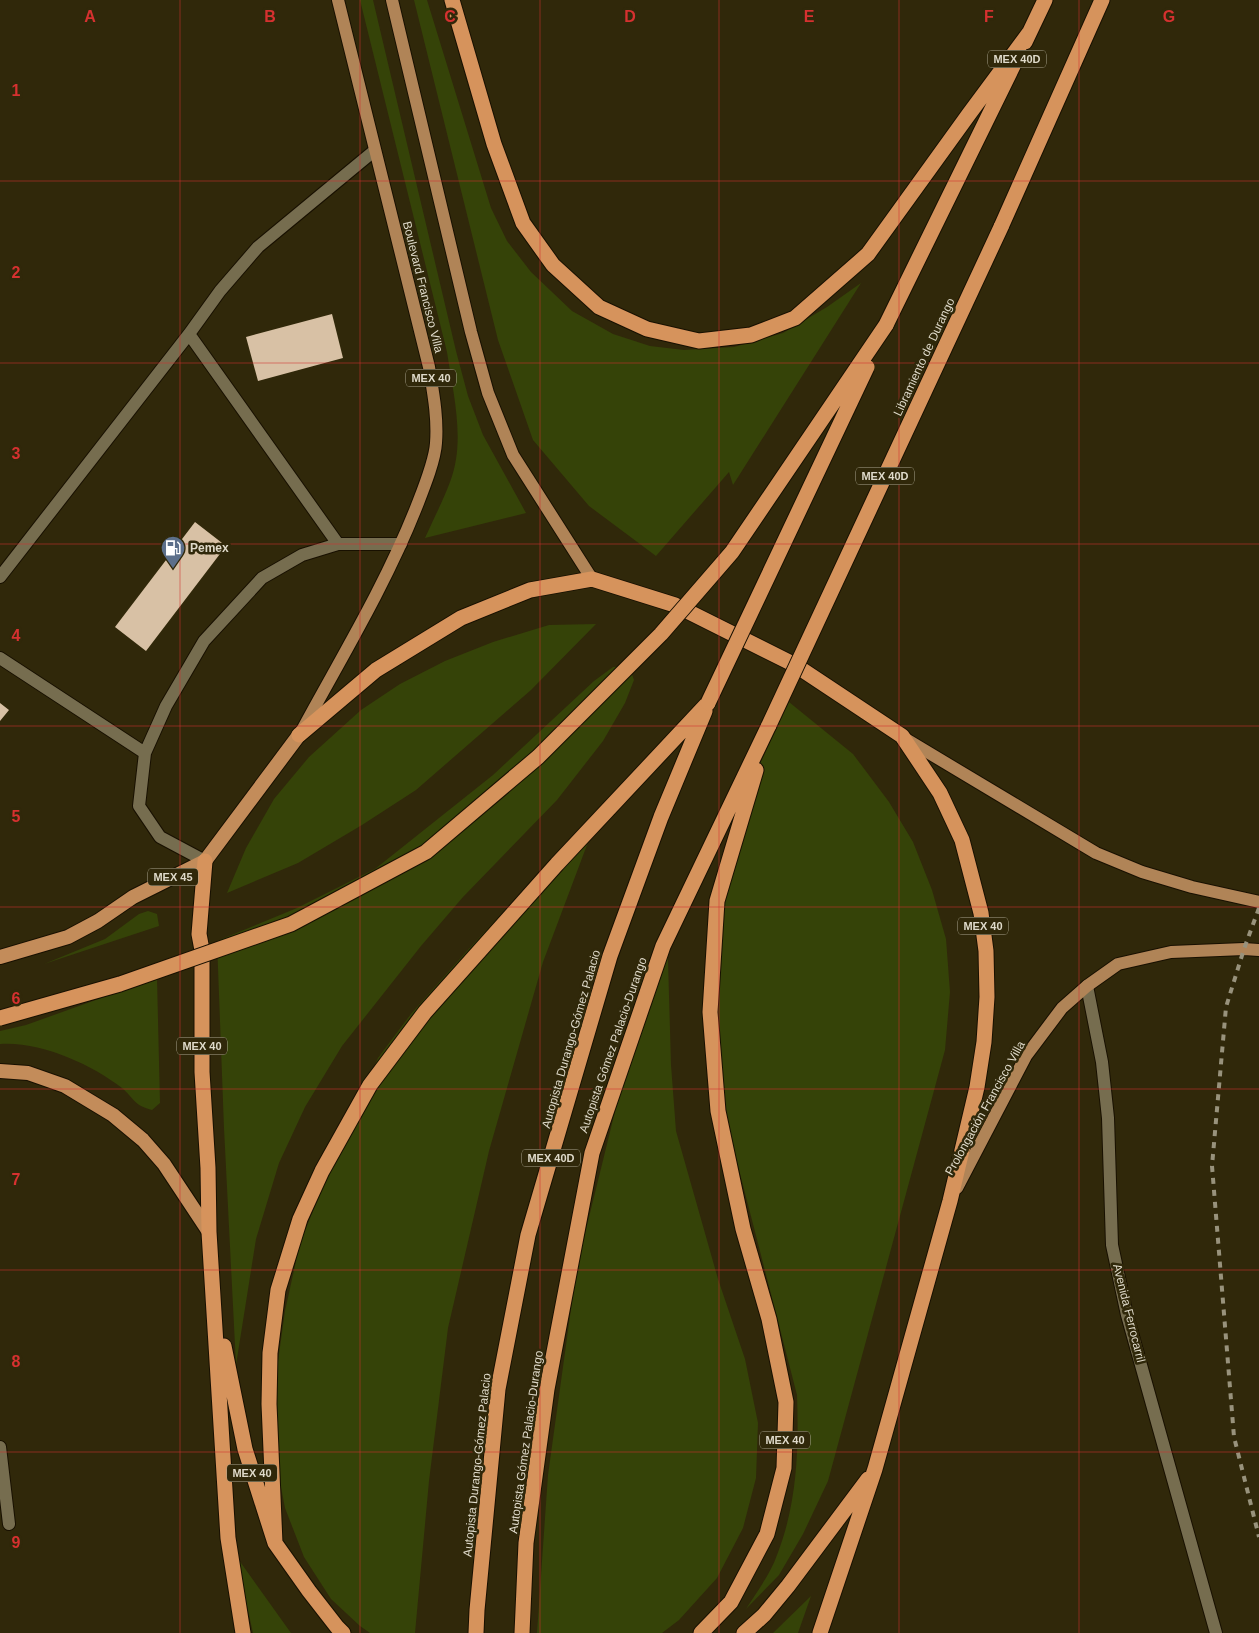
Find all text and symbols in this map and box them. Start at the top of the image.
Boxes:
text: A [84,8,96,25]
text: B [264,8,276,25]
text: C [444,8,456,25]
text: D [624,8,636,25]
text: E [804,8,815,25]
text: F [984,8,994,25]
text: G [1163,8,1175,25]
road number: MEX 40D [988,51,1046,68]
text: 1 [12,82,21,99]
street label: Boulevard Francisco Villa [400,220,446,355]
text: 2 [12,264,21,281]
street label: Libramiento de Durango [890,295,958,418]
road number: MEX 40 [406,369,456,386]
text: 3 [12,445,21,462]
road number: MEX 40D [856,468,914,484]
fuel station icon: Pemex [160,535,186,569]
place label: Pemex [190,541,229,555]
text: 4 [12,627,21,644]
text: 5 [12,808,21,825]
road number: MEX 45 [148,869,198,886]
road number: MEX 40 [958,918,1008,934]
street label: Autopista Durango-Gómez Palacio [539,948,603,1130]
street label: Autopista Gómez Palacio-Durango [576,955,650,1135]
text: 6 [12,990,21,1007]
road number: MEX 40 [177,1038,227,1054]
street label: Prolongación Francisco Villa [942,1038,1028,1178]
road number: MEX 40D [522,1150,580,1166]
text: 7 [12,1171,21,1188]
street label: Avenida Ferrocarril [1110,1262,1148,1364]
street label: Autopista Gómez Palacio-Durango [506,1349,546,1534]
text: 8 [12,1353,21,1370]
street label: Autopista Durango-Gómez Palacio [460,1372,494,1558]
road number: MEX 40 [760,1432,810,1448]
road number: MEX 40 [227,1465,277,1482]
text: 9 [12,1534,21,1551]

